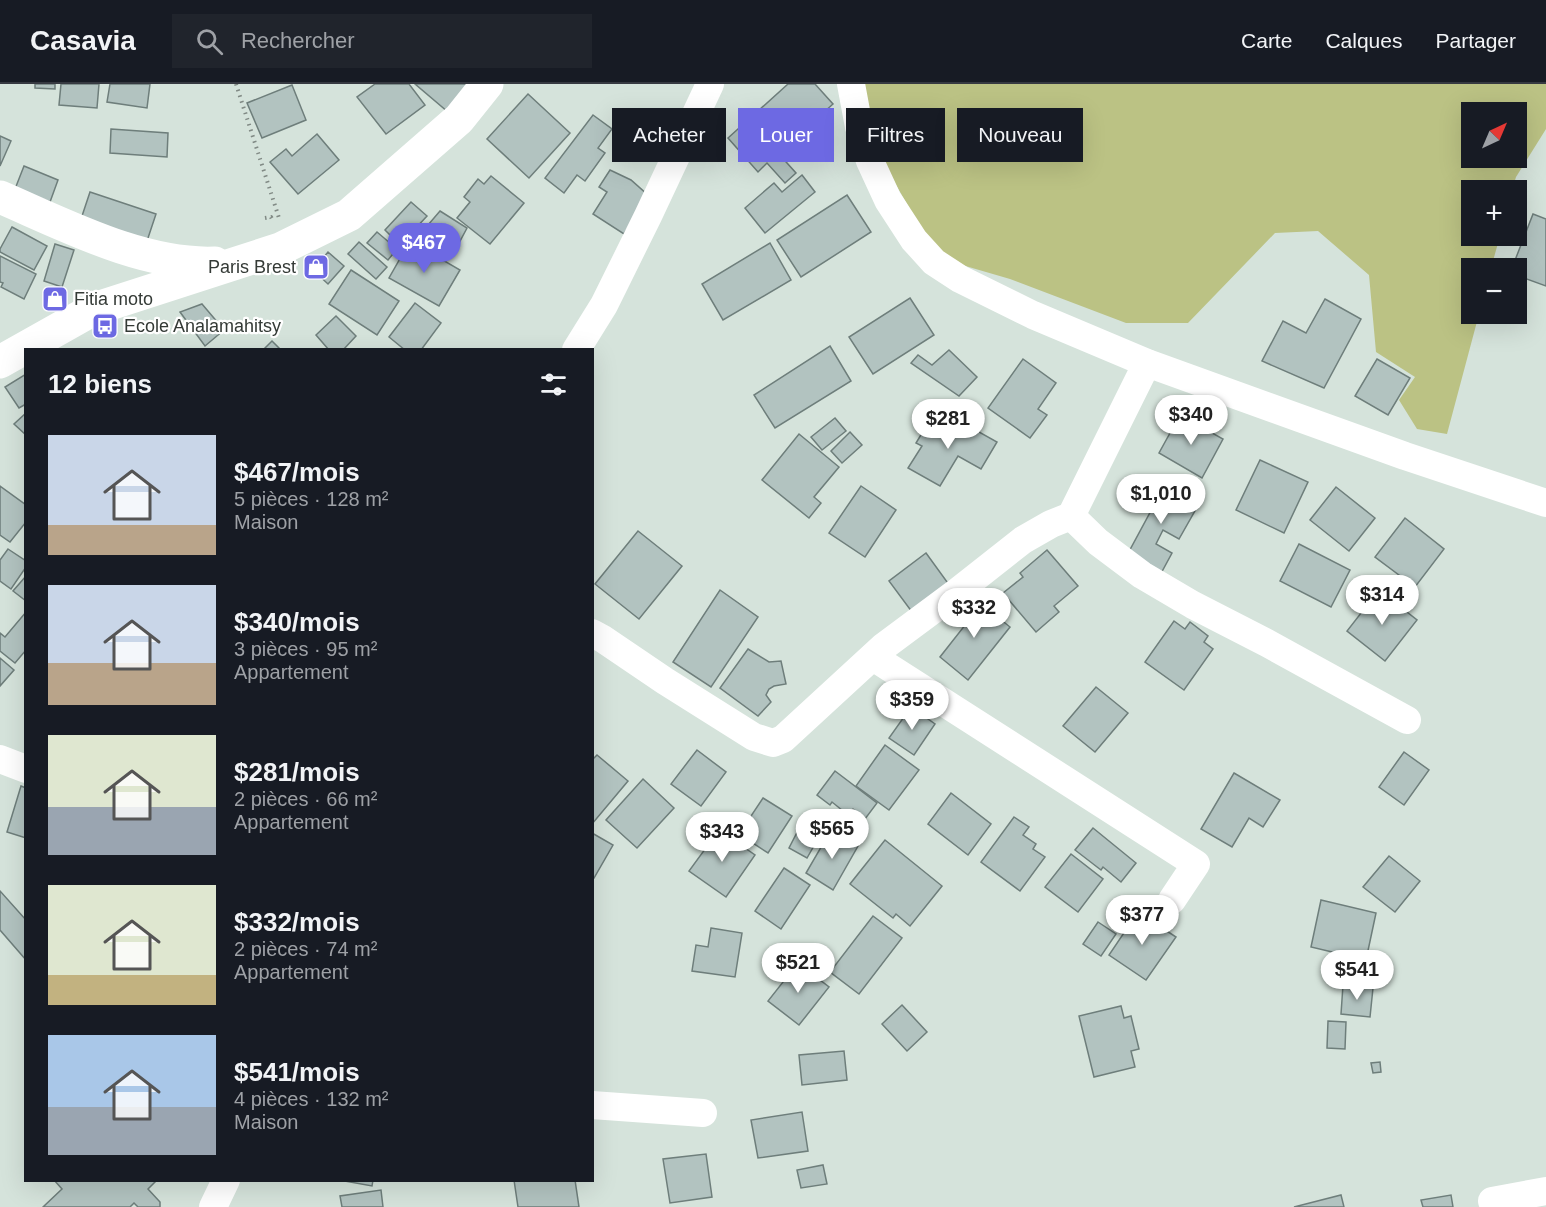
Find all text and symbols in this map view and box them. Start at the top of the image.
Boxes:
search box [172,14,592,68]
text: Casavia [30,25,136,56]
icon: search [193,25,226,58]
text: Rechercher [241,28,355,53]
text: Carte [1241,29,1292,52]
text: Calques [1325,29,1402,52]
text: Partager [1435,29,1516,52]
north arrow [1461,102,1527,168]
map controls [1461,102,1527,324]
chip: Acheter [612,108,726,162]
chip: Louer [738,108,834,162]
chip: Filtres [846,108,945,162]
chip: Nouveau [957,108,1083,162]
button: + [1461,180,1527,246]
pin: $467 [388,223,460,274]
text: $467 [402,231,446,253]
shop icon: Paris Brest [301,252,331,282]
place label: Paris Brest [208,257,296,277]
button: − [1461,258,1527,324]
shop icon: Fitia moto [40,284,70,314]
place label: Fitia moto [74,289,153,309]
bus stop icon: Ecole Analamahitsy [90,311,120,341]
place label: Ecole Analamahitsy [124,316,281,336]
icon: filters [537,368,570,401]
text: 12 biens [48,369,152,399]
pin: $340 [1155,395,1227,446]
pin: $281 [912,399,984,450]
text: $340 [1169,403,1213,425]
text: $281 [926,407,970,429]
text: $467/mois [234,457,360,487]
icon: home [96,459,168,531]
pin: $1,010 [1112,474,1210,525]
text: $1,010 [1130,482,1192,504]
text: 5 pièces · 128 m² [234,488,389,510]
text: Maison [234,511,298,533]
pin: $314 [1346,575,1418,626]
text: $314 [1360,583,1404,605]
pin: $332 [938,588,1010,639]
text: $332 [952,596,996,618]
text: $340/mois [234,607,360,637]
icon: home [96,609,168,681]
text: 3 pièces · 95 m² [234,638,377,660]
text: Appartement [234,661,349,683]
pin: $359 [876,680,948,731]
text: $359 [890,688,934,710]
text: $281/mois [234,757,360,787]
icon: home [96,759,168,831]
text: 2 pièces · 66 m² [234,788,377,810]
pin: $565 [796,809,868,860]
text: Appartement [234,811,349,833]
pin: $343 [686,812,758,863]
text: $565 [810,817,854,839]
text: $343 [700,820,744,842]
pin: $377 [1106,895,1178,946]
text: $377 [1120,903,1164,925]
text: $332/mois [234,907,360,937]
icon: home [96,909,168,981]
text: 2 pièces · 74 m² [234,938,377,960]
pin: $521 [762,943,834,994]
pin: $541 [1321,950,1393,1001]
text: $521 [776,951,820,973]
text: $541 [1335,958,1379,980]
text: Appartement [234,961,349,983]
text: $541/mois [234,1057,360,1087]
icon: home [96,1059,168,1131]
text: 4 pièces · 132 m² [234,1088,389,1110]
text: Maison [234,1111,298,1133]

